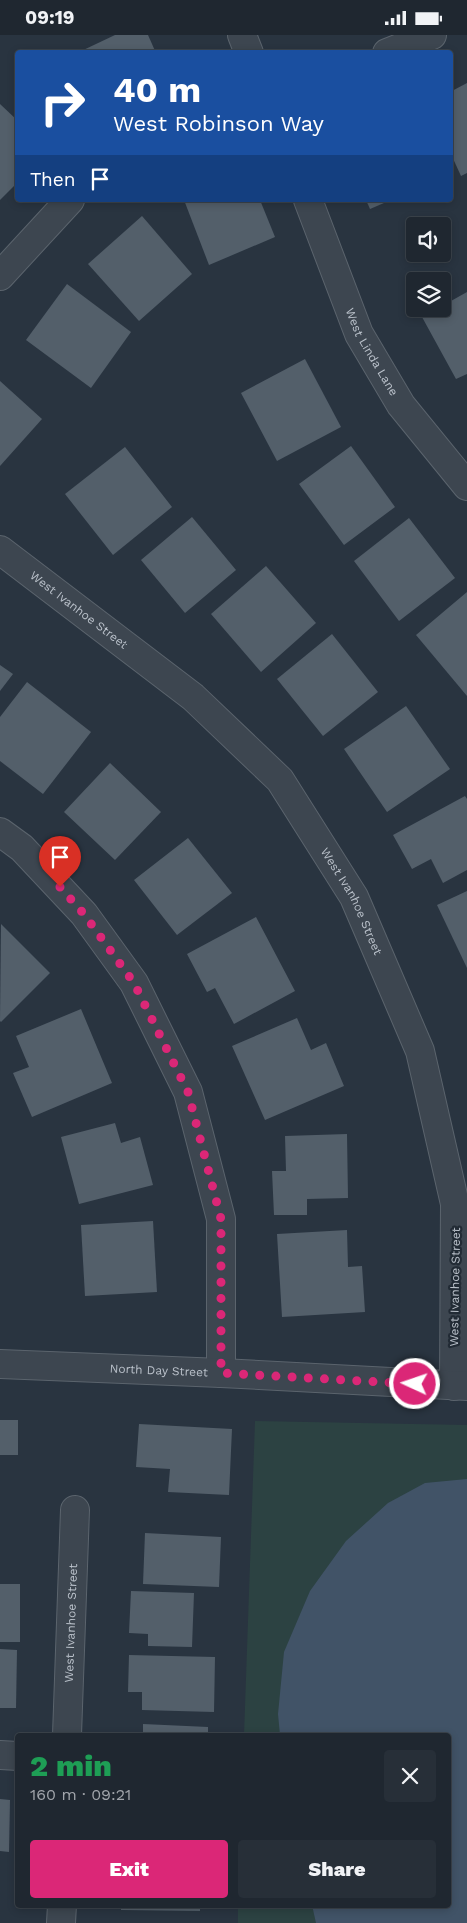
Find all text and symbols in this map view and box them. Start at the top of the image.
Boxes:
text: 09:19 [25,6,75,29]
text: 40 m [113,69,201,111]
icon: right [30,70,95,135]
text: West Robinson Way [113,111,324,136]
icon: arrive [86,165,114,193]
text: Then [30,168,76,191]
map controls [406,217,451,317]
button: sound [406,217,451,262]
button: layers [406,272,451,317]
street label: West Linda Lane [343,306,401,398]
street label: West Ivanhoe Street [27,568,130,652]
pin [39,836,81,887]
icon: arrive [46,843,74,871]
street label: West Ivanhoe Street [318,845,385,957]
street label: West Ivanhoe Street [447,1227,463,1347]
position arrow [388,1357,440,1409]
street label: North Day Street [109,1361,208,1379]
street label: West Ivanhoe Street [62,1563,80,1683]
text: 2 min [30,1748,112,1783]
button: close [384,1750,436,1802]
text: 160 m · 09:21 [30,1785,131,1804]
button: Exit [30,1840,228,1898]
button: Share [238,1840,436,1898]

